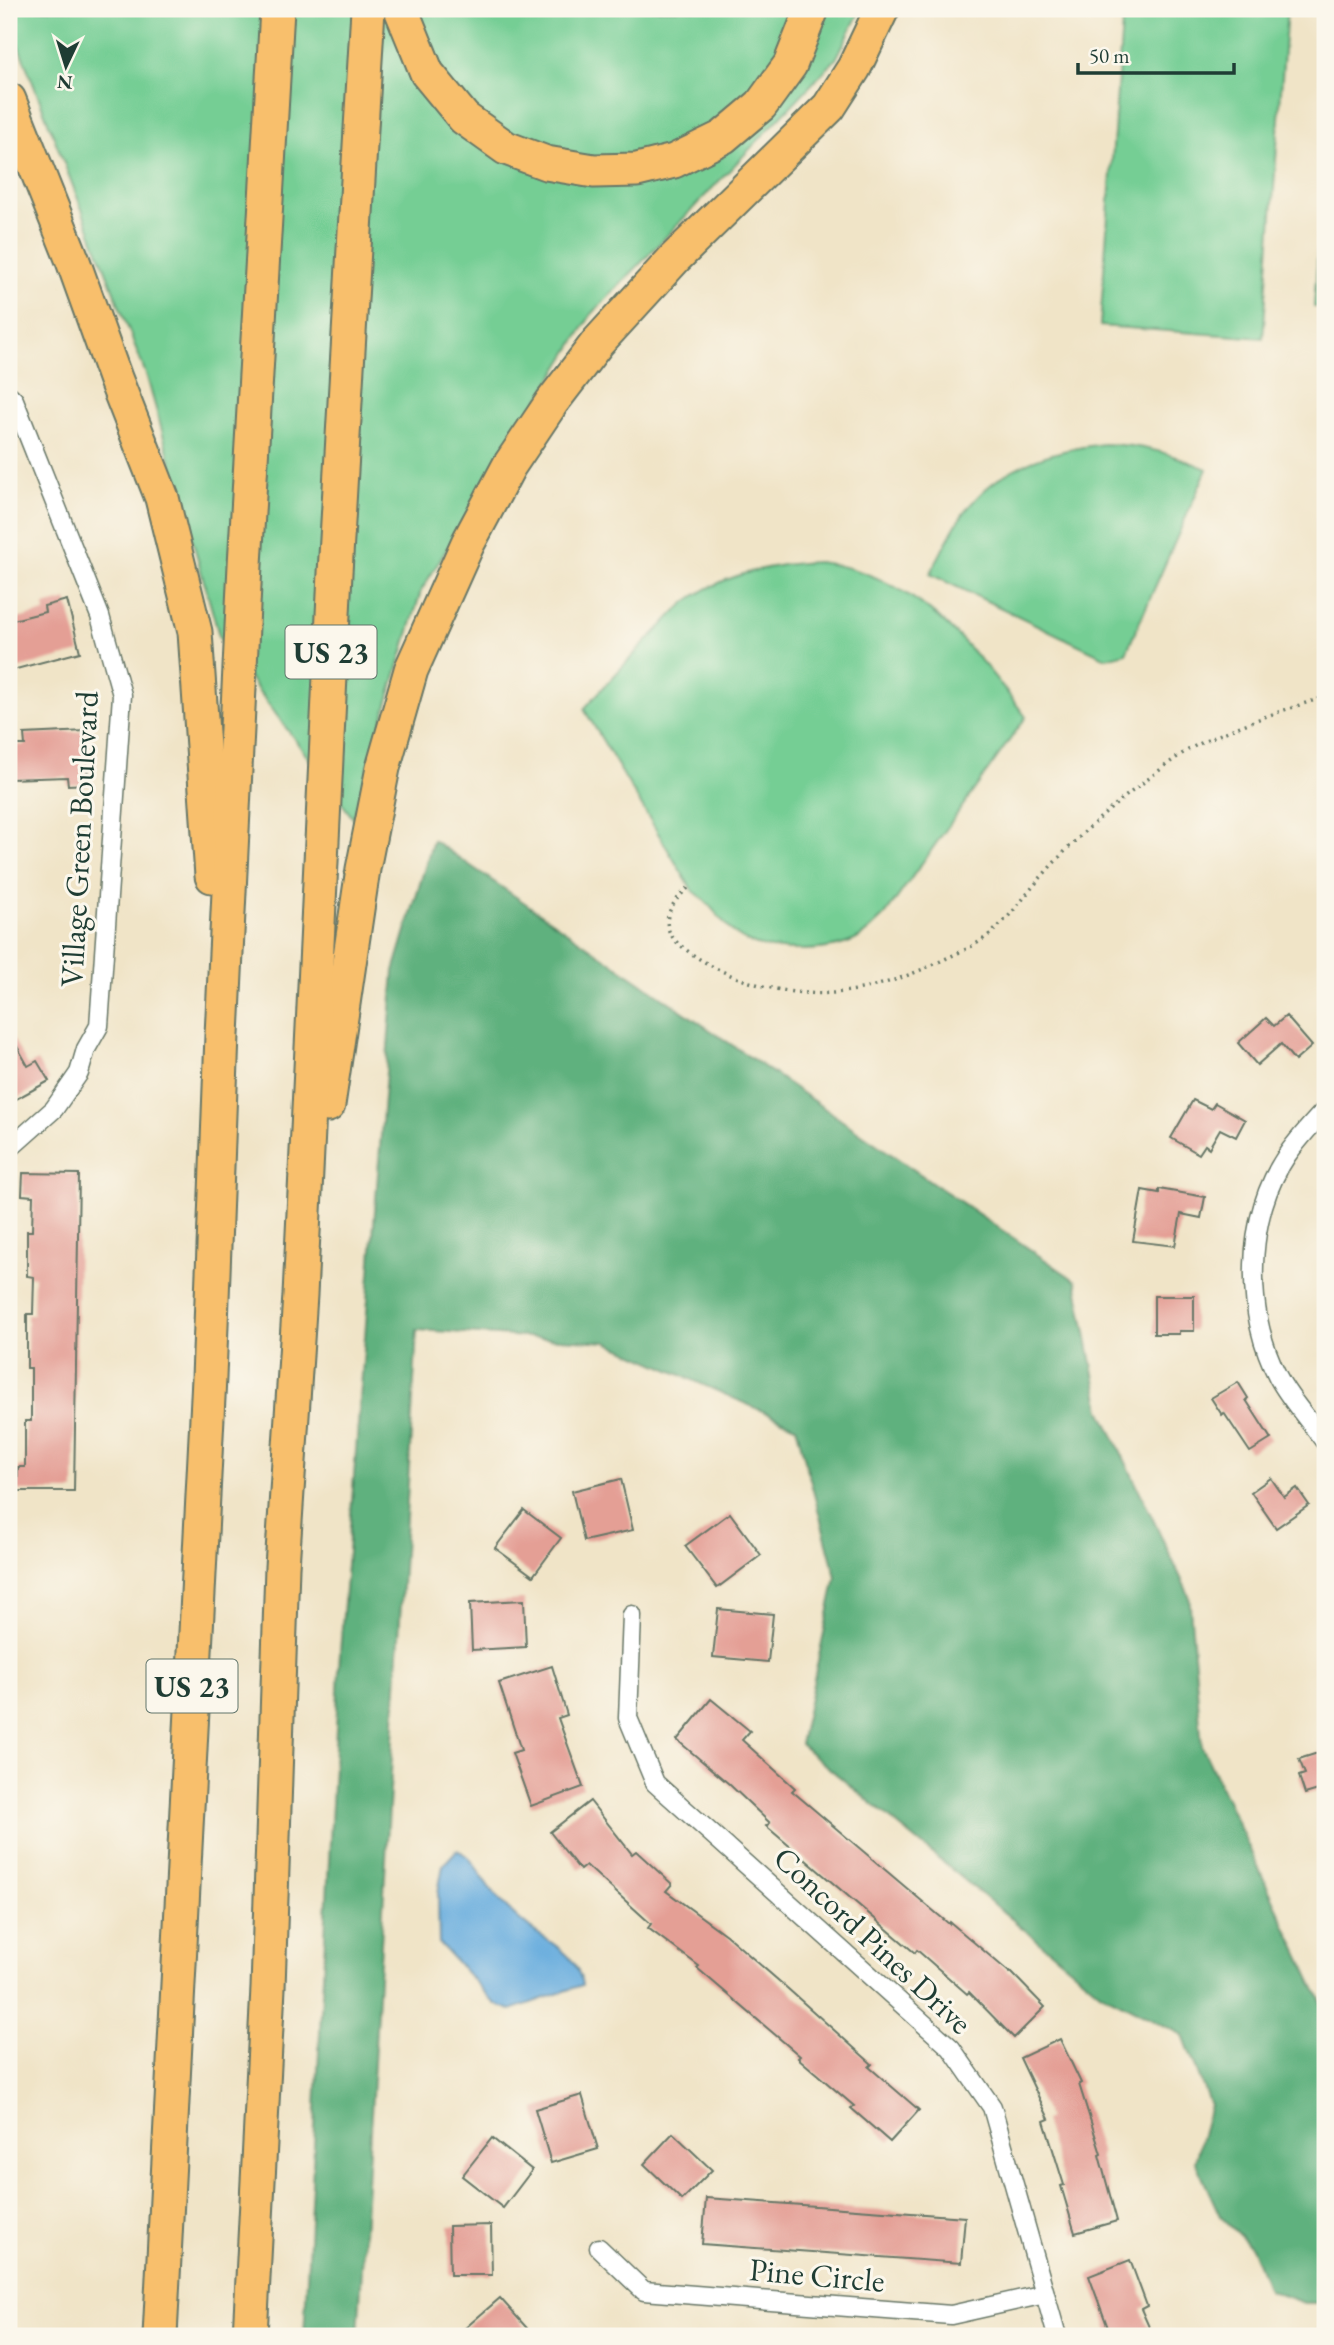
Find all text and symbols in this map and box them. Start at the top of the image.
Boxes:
north arrow [32,32,102,102]
scale bar [1078,32,1234,76]
text: 50 m [1089,42,1130,69]
text: N [56,69,73,95]
road number: US 23 [286,625,376,678]
street label: Village Green Boulevard [50,689,108,988]
road number: US 23 [146,1660,238,1712]
street label: Concord Pines Drive [765,1837,981,2043]
street label: Pine Circle [748,2248,886,2302]

